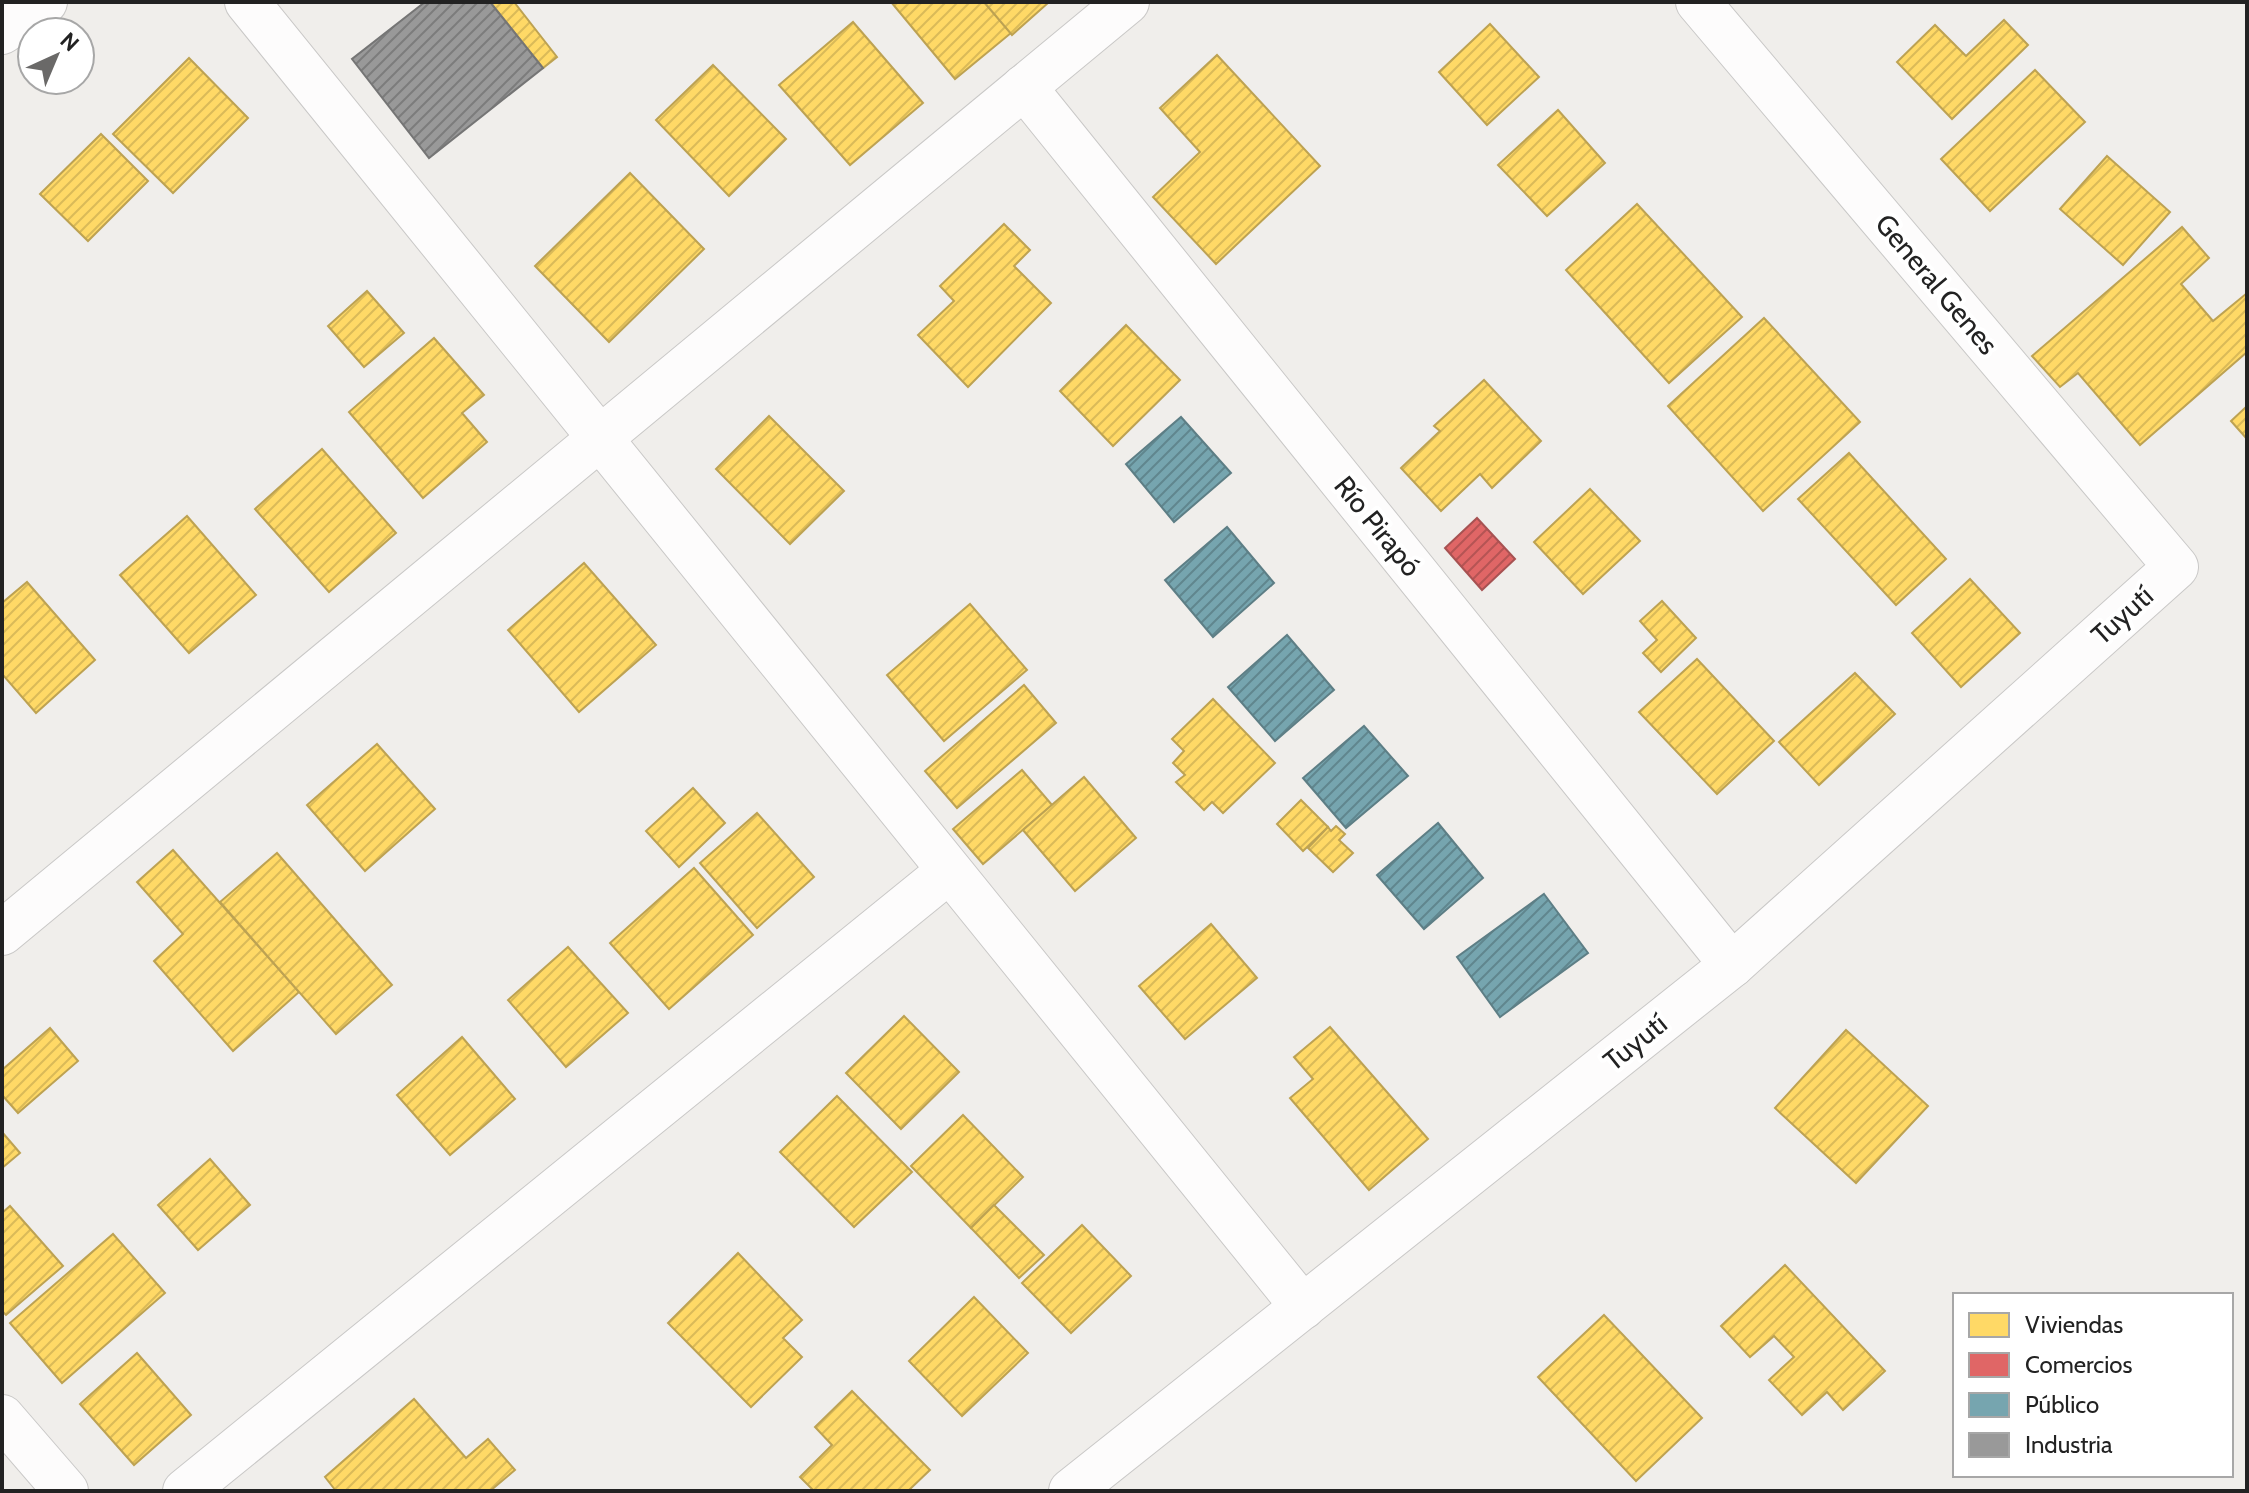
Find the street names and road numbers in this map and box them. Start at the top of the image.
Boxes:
street label: General Genes [1869,207,2005,361]
street label: Río Pirapó [1327,469,1429,583]
street label: Tuyutí [2084,578,2160,652]
street label: Tuyutí [1597,1006,1673,1078]

